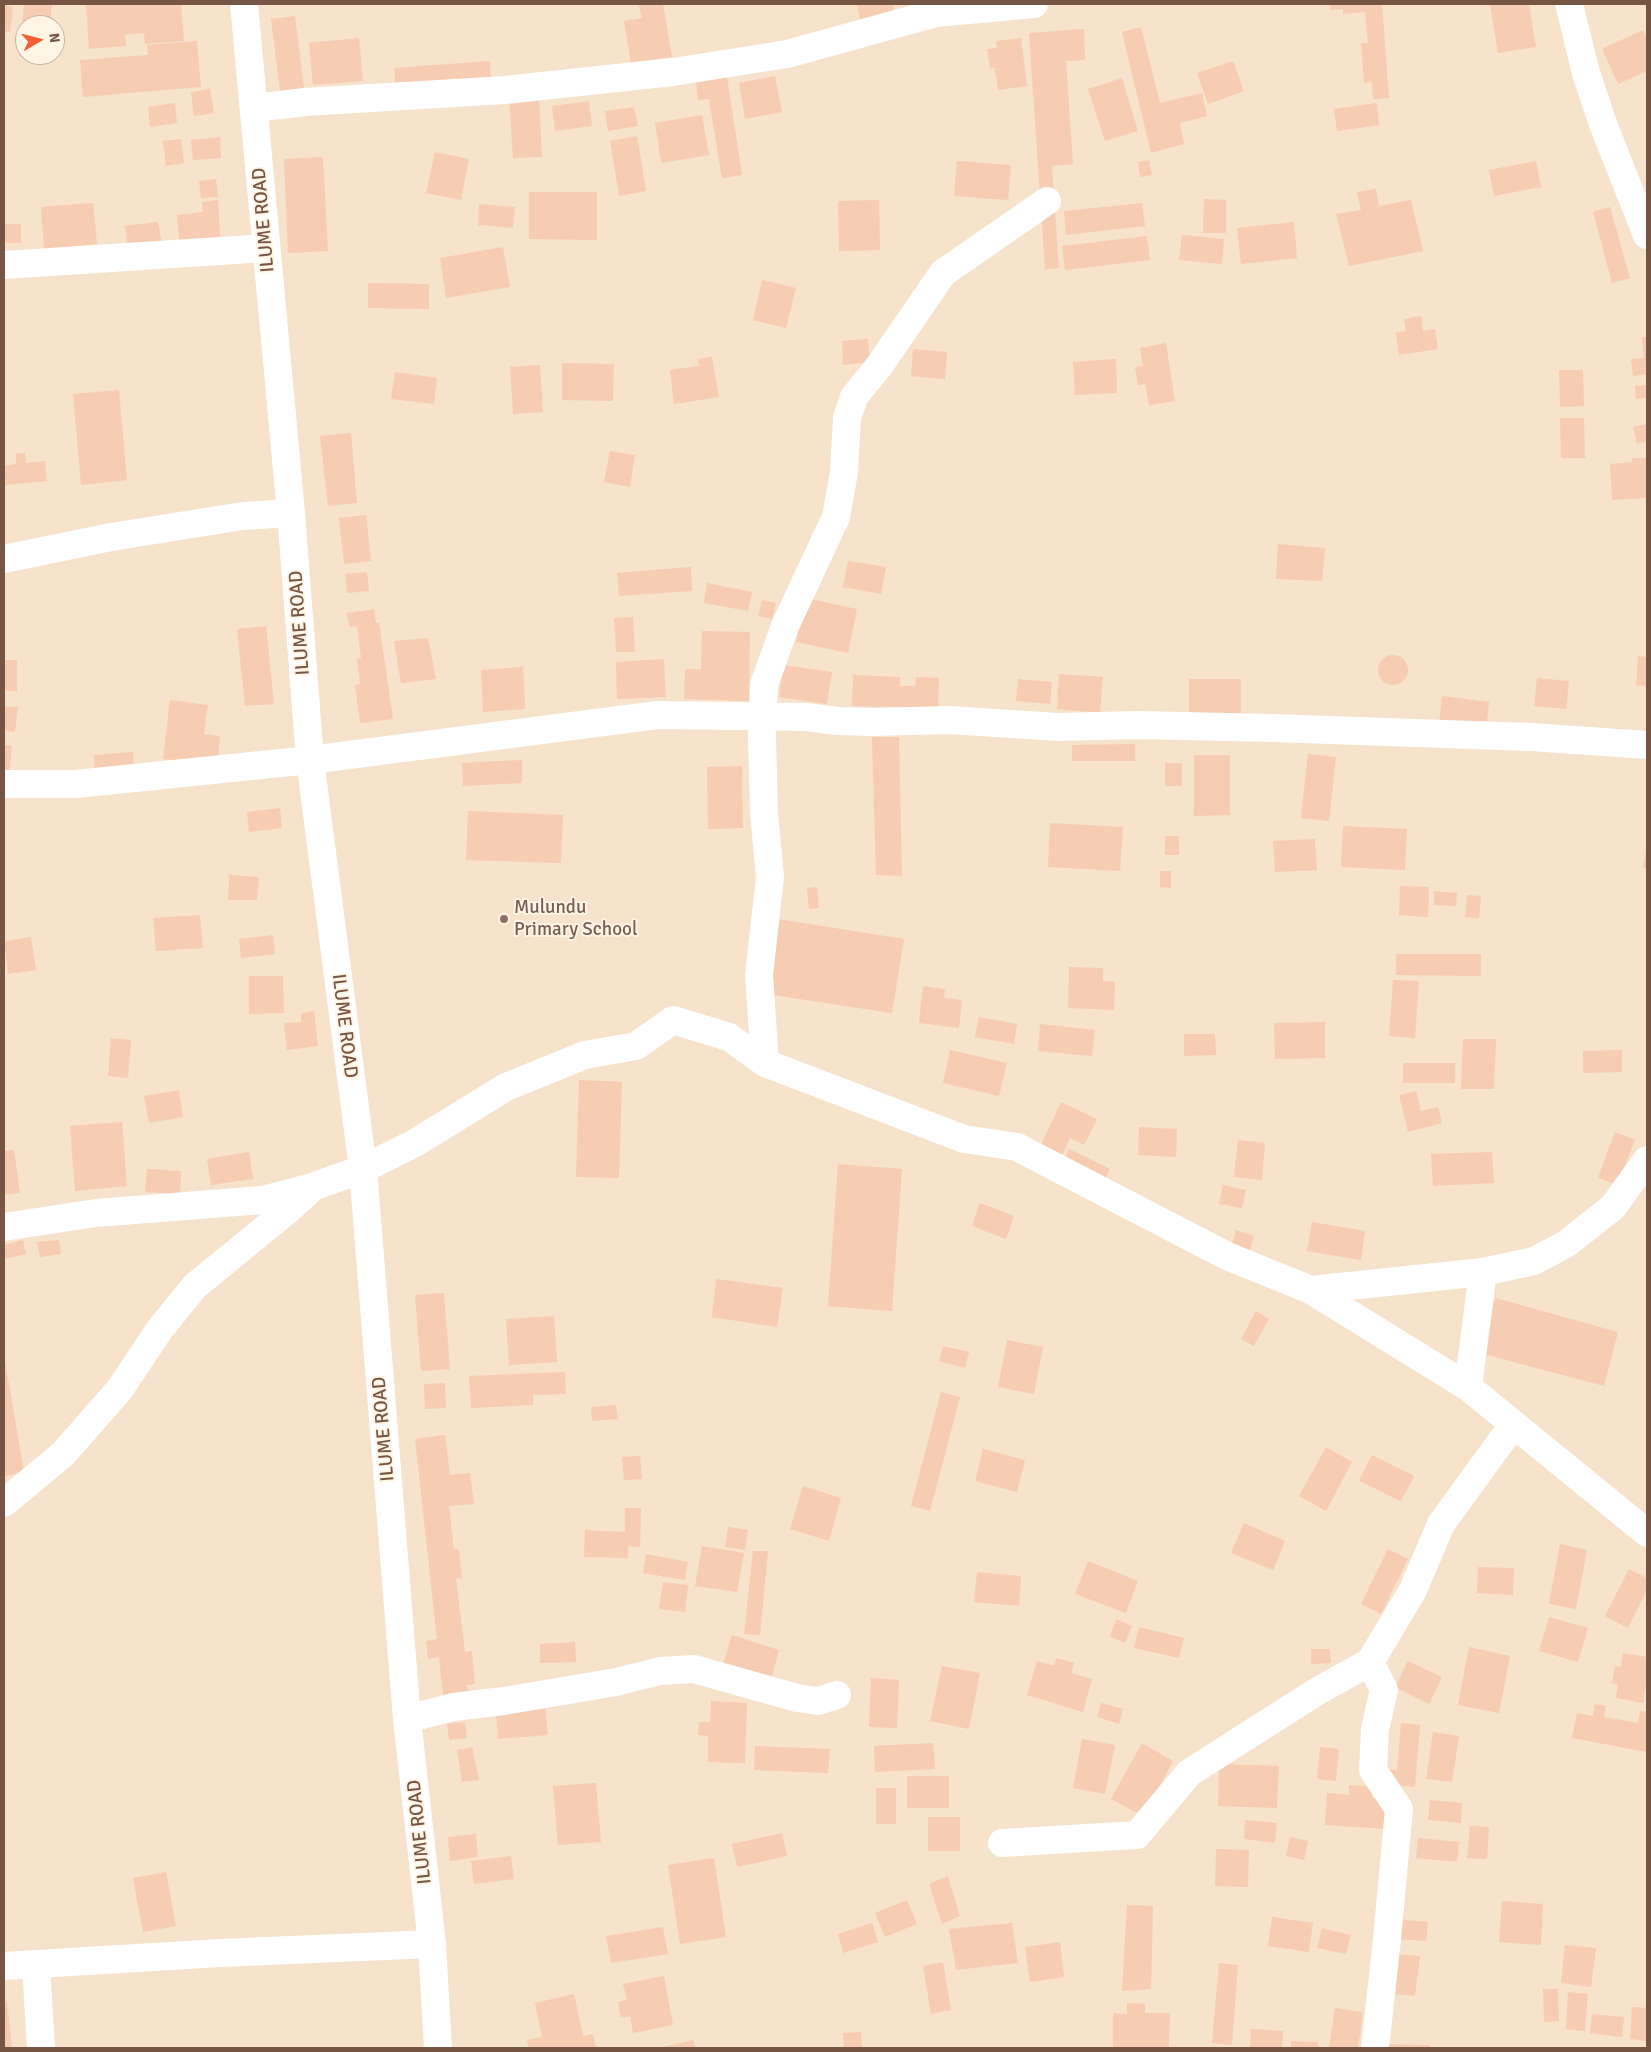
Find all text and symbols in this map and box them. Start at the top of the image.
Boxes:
north arrow [15,15,65,65]
text: N [45,32,63,44]
street label: ILUME ROAD [248,167,280,273]
street label: ILUME ROAD [285,570,315,676]
place label: Mulundu Primary School [514,897,637,941]
marker: Mulundu Primary School [498,913,510,925]
street label: ILUME ROAD [326,972,362,1080]
street label: ILUME ROAD [368,1376,400,1482]
street label: ILUME ROAD [403,1779,437,1885]

